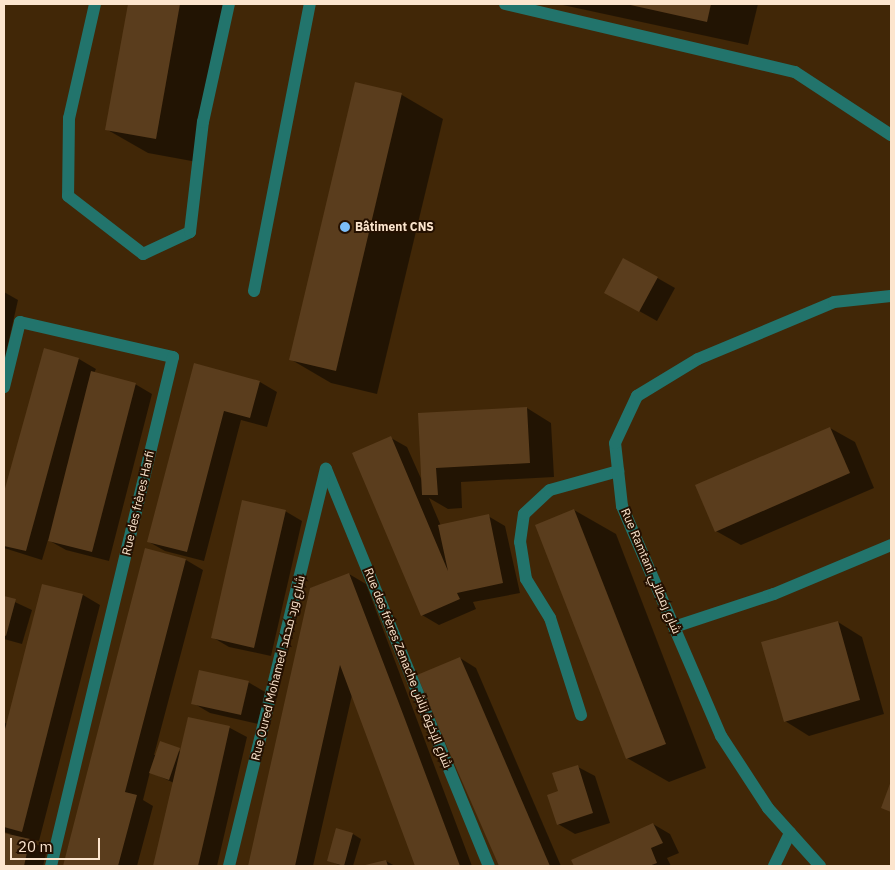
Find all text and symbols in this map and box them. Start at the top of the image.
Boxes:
place label: Bâtiment CNS [355,220,434,234]
marker: Bâtiment CNS [339,221,351,233]
street label: Rue des frères Harfi [119,449,157,557]
street label: Rue Ramtani شارع رمطاني [618,506,684,636]
street label: Rue des frères Zenache شارع الإخوة زناش [361,566,455,770]
street label: Rue Oured Mohamed شارع ورد محمد [248,574,308,762]
scale bar [12,828,102,860]
text: 20 m [18,837,53,856]

